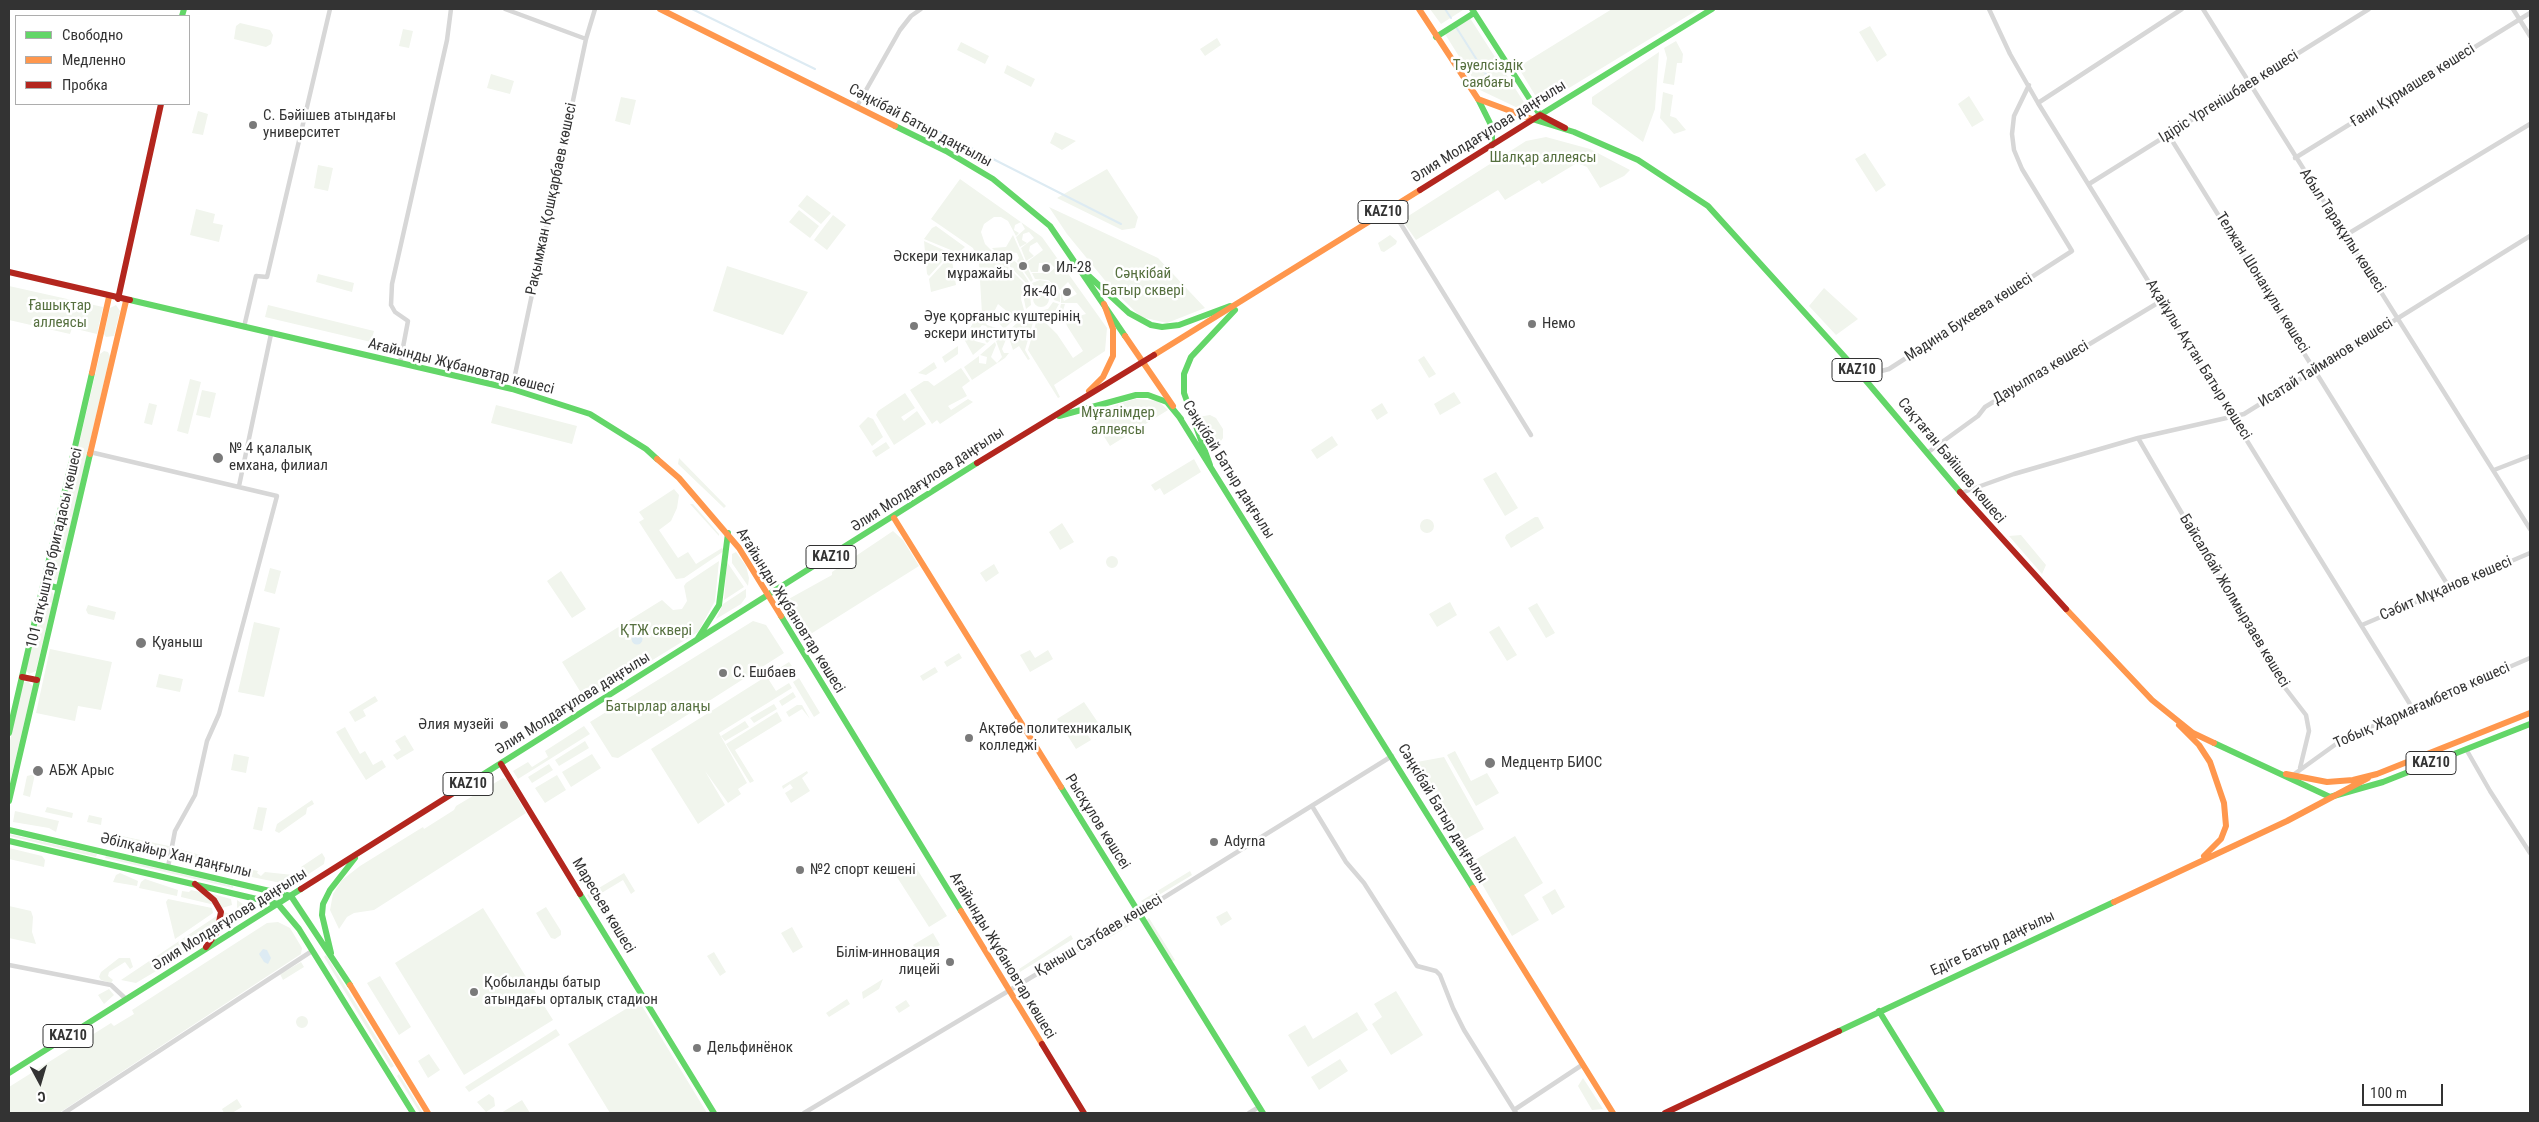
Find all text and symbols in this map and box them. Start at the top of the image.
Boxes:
legend [15,15,190,105]
text: Свободно [62,26,123,44]
street label: Ғани Құрмашев көшесі [2348,40,2478,132]
street label: Ідіріс Үргенішбаев көшесі [2156,47,2302,147]
text: Медленно [62,51,126,69]
park label: Тәуелсіздік саябағы [1453,57,1523,92]
text: Пробка [62,76,108,94]
street label: Әлия Молдағұлова даңғылы [1408,77,1570,187]
street label: Сәңкібай Батыр даңғылы [845,81,995,171]
street label: Рақымжан Қошқарбаев көшесі [523,101,581,297]
place label: С. Бәйішев атындағы университет [263,107,396,142]
marker: С. Бәйішев атындағы университет [247,119,259,131]
park label: Шалқар аллеясы [1490,149,1596,167]
street label: Абыл Тарақұлы көшесі [2295,166,2389,296]
road number: KAZ10 [1358,200,1408,223]
street label: Телжан Шонанұлы көшесі [2211,209,2313,357]
place label: Әскери техникалар мұражайы [893,248,1013,283]
place label: Ил-28 [1056,259,1092,277]
marker: Әскери техникалар мұражайы [1017,260,1029,272]
marker: Ил-28 [1040,262,1052,274]
park label: Сәңкібай Батыр сквері [1102,265,1184,300]
street label: Мәдина Букеева көшесі [1902,270,2036,366]
street label: Ақайұлы Ақтан Батыр көшесі [2141,277,2255,443]
place label: Як-40 [1023,283,1057,301]
marker: Як-40 [1061,286,1073,298]
park label: Ғашықтар аллеясы [29,297,91,332]
place label: Әуе қорғаныс күштерінің әскери институты [924,308,1081,343]
street label: Исатай Тайманов көшесі [2255,314,2397,412]
place label: Немо [1542,315,1576,333]
marker: Немо [1526,318,1538,330]
marker: Әуе қорғаныс күштерінің әскери институты [908,320,920,332]
street label: Ағайынды Жұбановтар көшесі [366,335,556,399]
street label: Дауылпаз көшесі [1990,337,2092,409]
road number: KAZ10 [1832,358,1882,382]
street label: Сақтаған Бәйішев көшесі [1893,395,2009,527]
street label: Сәңкібай Батыр даңғылы [1178,398,1278,542]
park label: Мұғалімдер аллеясы [1081,404,1155,439]
street label: Әлия Молдағұлова даңғылы [848,424,1008,536]
place label: № 4 қалалық емхана, филиал [229,440,328,475]
street label: 101 атқыштар бригадасы көшесі [23,446,87,650]
marker: № 4 қалалық емхана, филиал [211,451,225,465]
street label: Байсалбай Жолмырзаев көшесі [2175,511,2293,691]
street label: Ағайынды Жұбановтар көшесі [732,525,848,697]
road number: KAZ10 [806,546,856,568]
street label: Сәбит Мұқанов көшесі [2377,553,2515,625]
park label: ҚТЖ сквері [620,622,692,640]
place label: Қуаныш [152,634,203,652]
marker: Қуаныш [134,636,148,650]
street label: Әлия Молдағұлова даңғылы [492,649,654,759]
street label: Тобық Жармағамбетов көшесі [2331,659,2513,753]
place label: С. Ешбаев [733,664,796,682]
marker: С. Ешбаев [717,667,729,679]
park label: Батырлар алаңы [605,698,711,716]
place label: Әлия музейі [418,716,494,734]
marker: Әлия музейі [498,719,510,731]
place label: Ақтөбе политехникалық колледжі [979,720,1132,755]
marker: Ақтөбе политехникалық колледжі [963,732,975,744]
street label: Сәңкібай Батыр даңғылы [1393,741,1491,887]
road number: KAZ10 [2406,751,2456,774]
place label: Медцентр БИОС [1501,754,1602,772]
marker: Медцентр БИОС [1483,756,1497,770]
place label: АБЖ Арыс [49,762,114,780]
marker: АБЖ Арыс [31,764,45,778]
street label: Рысқұлов көшсеі [1061,771,1133,873]
road number: KAZ10 [443,772,493,796]
street label: Әбілқайыр Хан даңғылы [99,830,253,882]
place label: Adyrna [1224,833,1265,851]
marker: Adyrna [1208,836,1220,848]
street label: Маресьев көшесі [568,855,638,957]
place label: №2 спорт кешені [810,861,916,879]
marker: №2 спорт кешені [794,864,806,876]
street label: Әлия Молдағұлова даңғылы [149,865,311,975]
street label: Ағайынды Жұбановтар көшесі [945,870,1059,1042]
street label: Қаныш Сәтбаев көшесі [1032,891,1166,981]
street label: Едіге Батыр даңғылы [1928,907,2058,981]
place label: Білім-инновация лицейі [836,944,940,979]
marker: Білім-инновация лицейі [944,956,956,968]
place label: Қобыланды батыр атындағы орталық стадион [484,974,658,1009]
marker: Қобыланды батыр атындағы орталық стадион [468,986,480,998]
road number: KAZ10 [43,1024,93,1048]
place label: Дельфинёнок [707,1039,793,1057]
marker: Дельфинёнок [691,1042,703,1054]
north arrow [15,1057,65,1107]
scale bar [2364,1074,2445,1106]
text: 100 m [2370,1084,2407,1102]
text: С [37,1089,46,1105]

